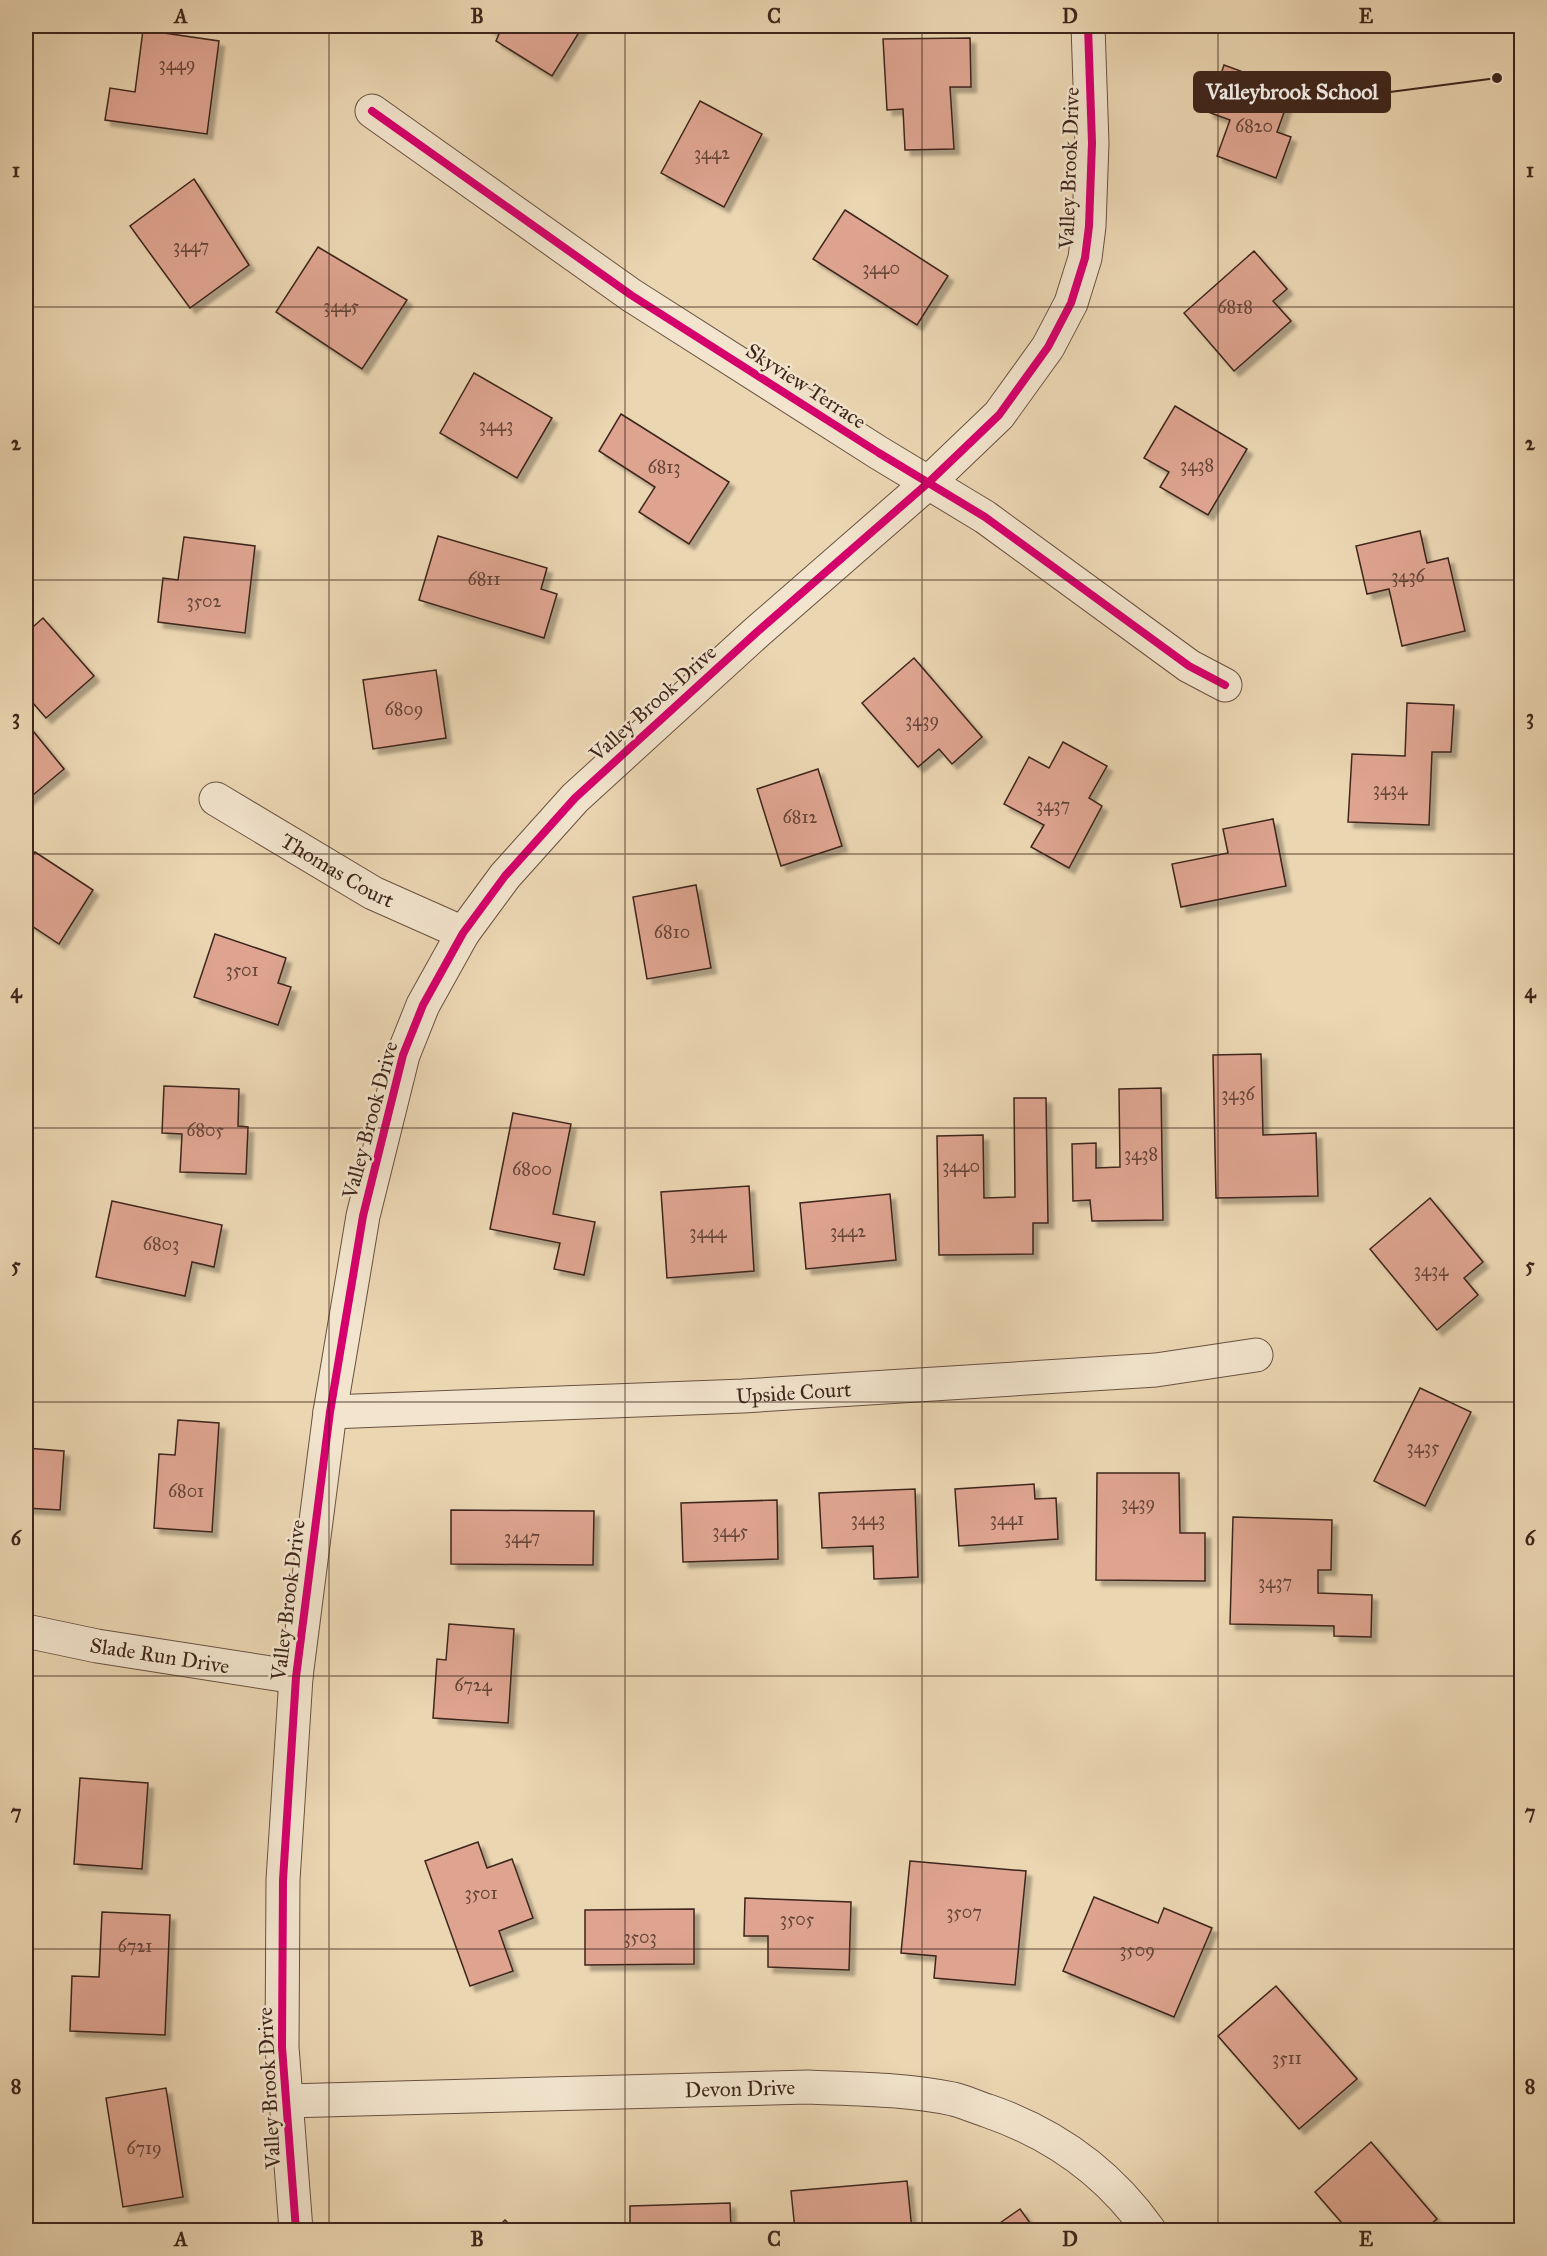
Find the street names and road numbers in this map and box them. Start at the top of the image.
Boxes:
street label: Valley Brook Drive [1053,86,1085,250]
street label: Skyview Terrace [741,337,871,435]
street label: Valley Brook Drive [583,639,722,767]
street label: Thomas Court [276,828,398,914]
street label: Valley Brook Drive [336,1038,404,1203]
street label: Upside Court [735,1376,853,1409]
street label: Valley Brook Drive [265,1518,311,1683]
street label: Slade Run Drive [88,1632,231,1679]
street label: Valley Brook Drive [252,2006,286,2171]
street label: Devon Drive [684,2074,796,2103]

